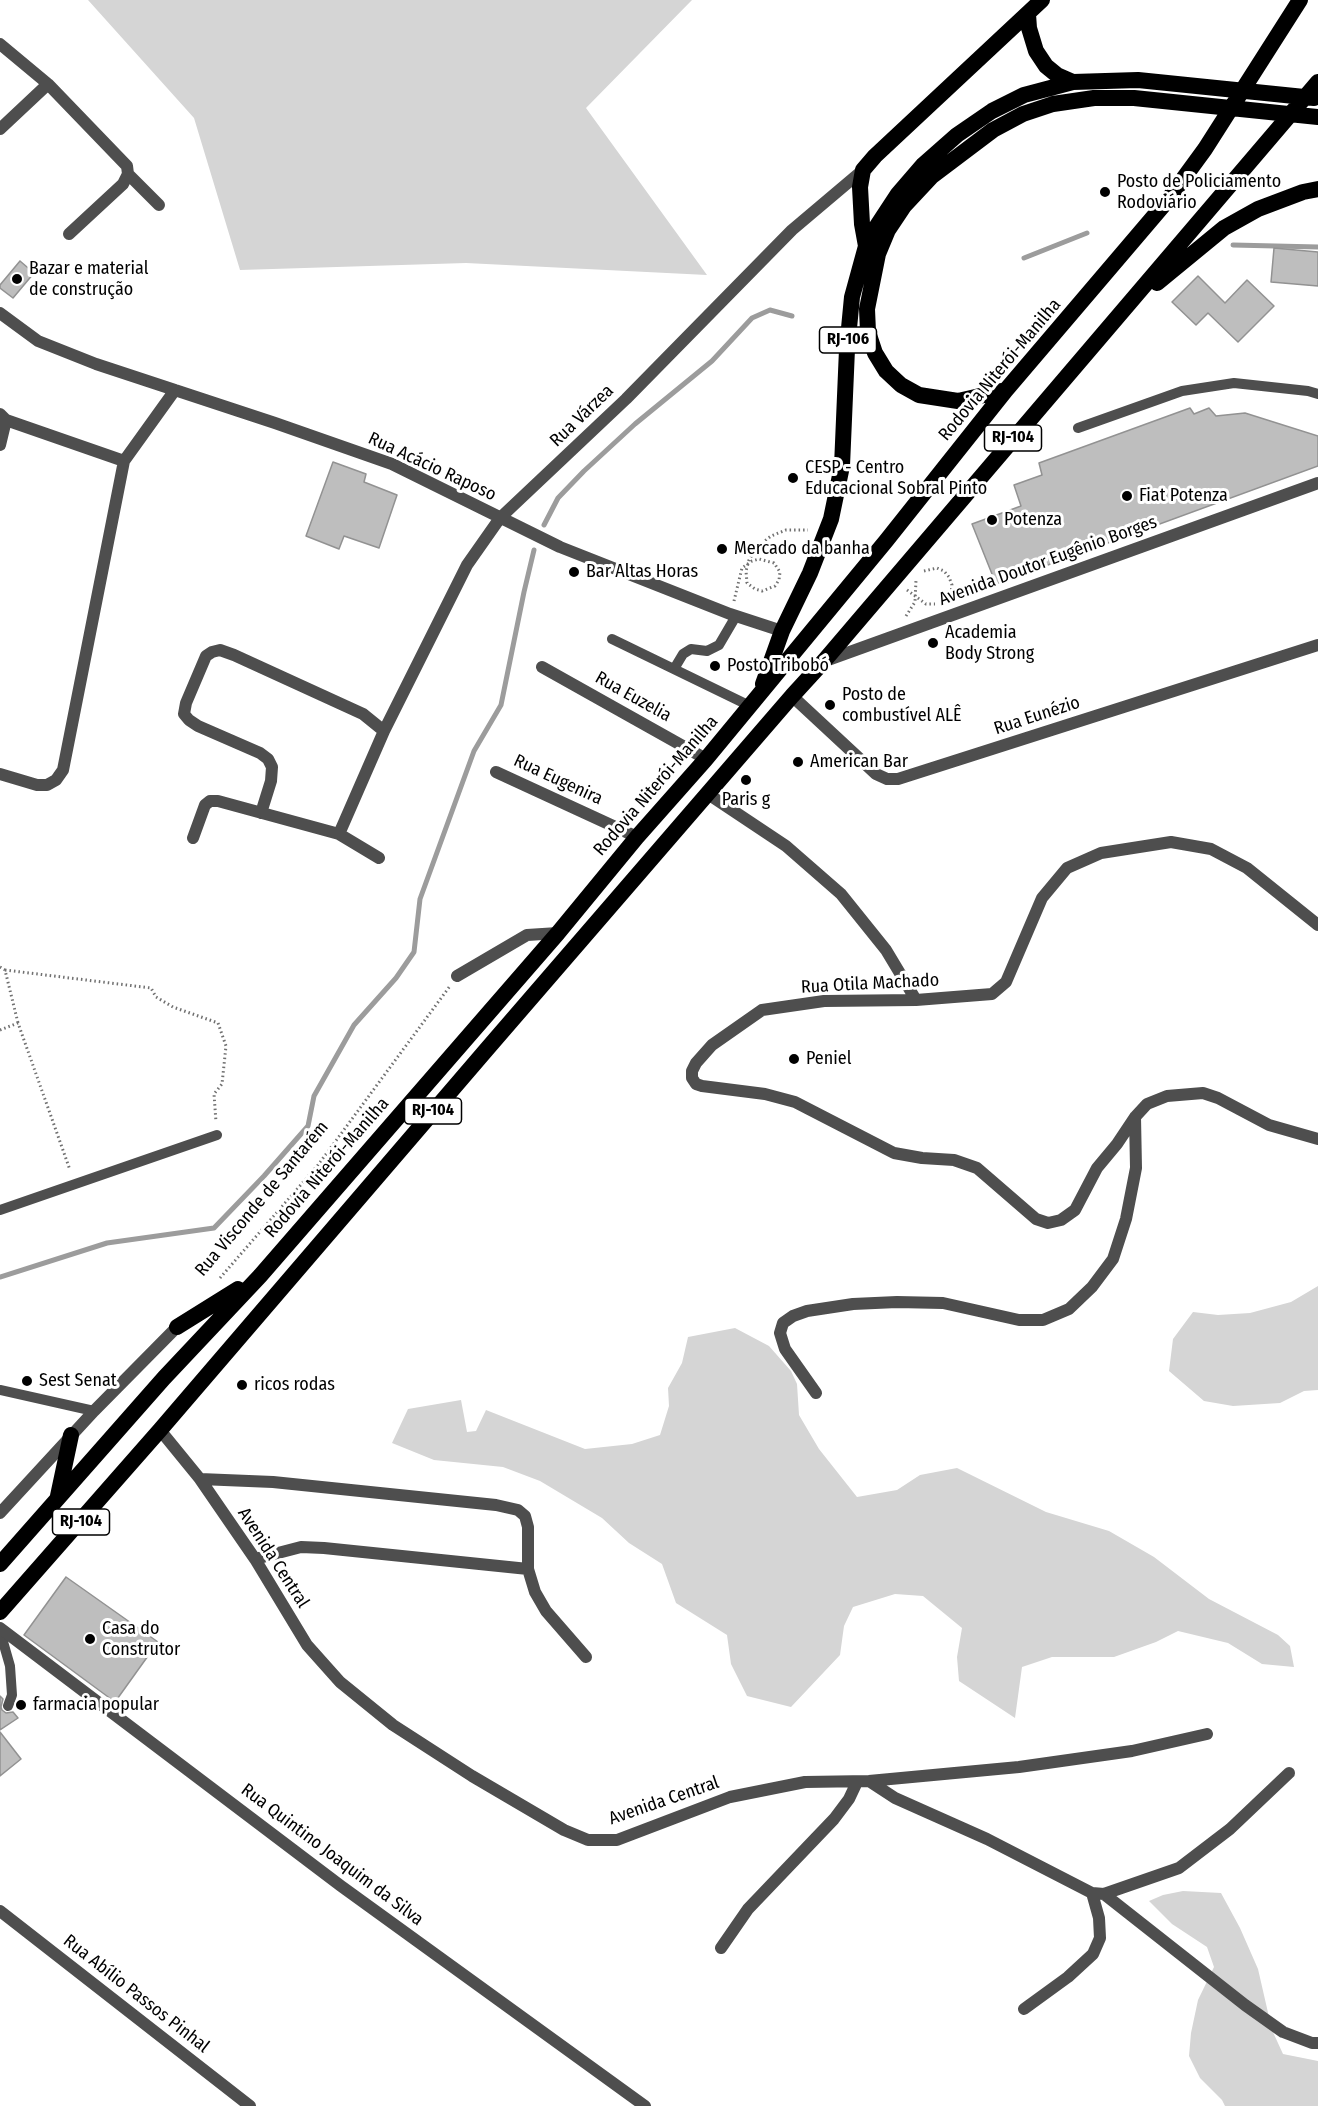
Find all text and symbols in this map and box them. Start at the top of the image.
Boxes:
place label: Posto de Policiamento Rodoviário [1117,171,1281,213]
marker: Posto de Policiamento Rodoviário [1098,185,1112,199]
place label: Bazar e material de construção [29,258,148,300]
marker: Bazar e material de construção [10,272,24,286]
street label: Rodovia Niterói-Manilha [934,295,1066,445]
road number: RJ-106 [820,327,876,353]
street label: Rua Várzea [546,380,618,452]
road number: RJ-104 [984,425,1042,451]
street label: Rua Acácio Raposo [365,428,499,506]
place label: CESP - Centro Educacional Sobral Pinto [805,457,987,500]
marker: CESP - Centro Educacional Sobral Pinto [786,471,800,485]
place label: Fiat Potenza [1139,485,1228,507]
marker: Fiat Potenza [1120,489,1134,503]
place label: Potenza [1004,509,1062,531]
street label: Avenida Doutor Eugênio Borges [936,511,1160,611]
marker: Potenza [985,513,999,527]
place label: Mercado da banha [734,538,870,560]
marker: Mercado da banha [715,542,729,556]
place label: Bar Altas Horas [586,561,698,583]
marker: Bar Altas Horas [567,565,581,579]
place label: Academia Body Strong [945,622,1034,664]
marker: Academia Body Strong [926,636,940,650]
place label: Posto Tribobó [727,655,829,677]
marker: Posto Tribobó [708,659,722,673]
street label: Rua Euzelia [591,667,675,727]
place label: Posto de combustível ALÊ [842,684,961,726]
street label: Rua Eunézio [991,692,1083,740]
marker: Posto de combustível ALÊ [823,698,837,712]
street label: Rodovia Niterói-Manilha [589,711,723,861]
street label: Rua Eugenira [510,750,606,810]
place label: American Bar [810,751,908,773]
marker: American Bar [791,755,805,769]
marker: Paris g [739,773,753,787]
place label: Paris g [722,789,770,811]
street label: Rua Otila Machado [800,970,940,998]
place label: Peniel [806,1048,851,1070]
marker: Peniel [787,1052,801,1066]
street label: Rodovia Niterói-Manilha [260,1093,394,1243]
road number: RJ-104 [404,1098,462,1124]
street label: Rua Visconde de Santarém [191,1117,333,1281]
place label: Sest Senat [39,1370,117,1392]
marker: Sest Senat [20,1374,34,1388]
place label: ricos rodas [254,1374,335,1396]
marker: ricos rodas [235,1378,249,1392]
street label: Avenida Central [233,1504,313,1612]
road number: RJ-104 [52,1509,110,1535]
place label: Casa do Construtor [102,1618,180,1660]
marker: Casa do Construtor [83,1632,97,1646]
place label: farmacia popular [33,1694,159,1716]
marker: farmacia popular [14,1698,28,1712]
street label: Avenida Central [606,1772,722,1830]
street label: Rua Quintino Joaquim da Silva [237,1779,427,1931]
street label: Rua Abílio Passos Pinhal [59,1930,213,2058]

